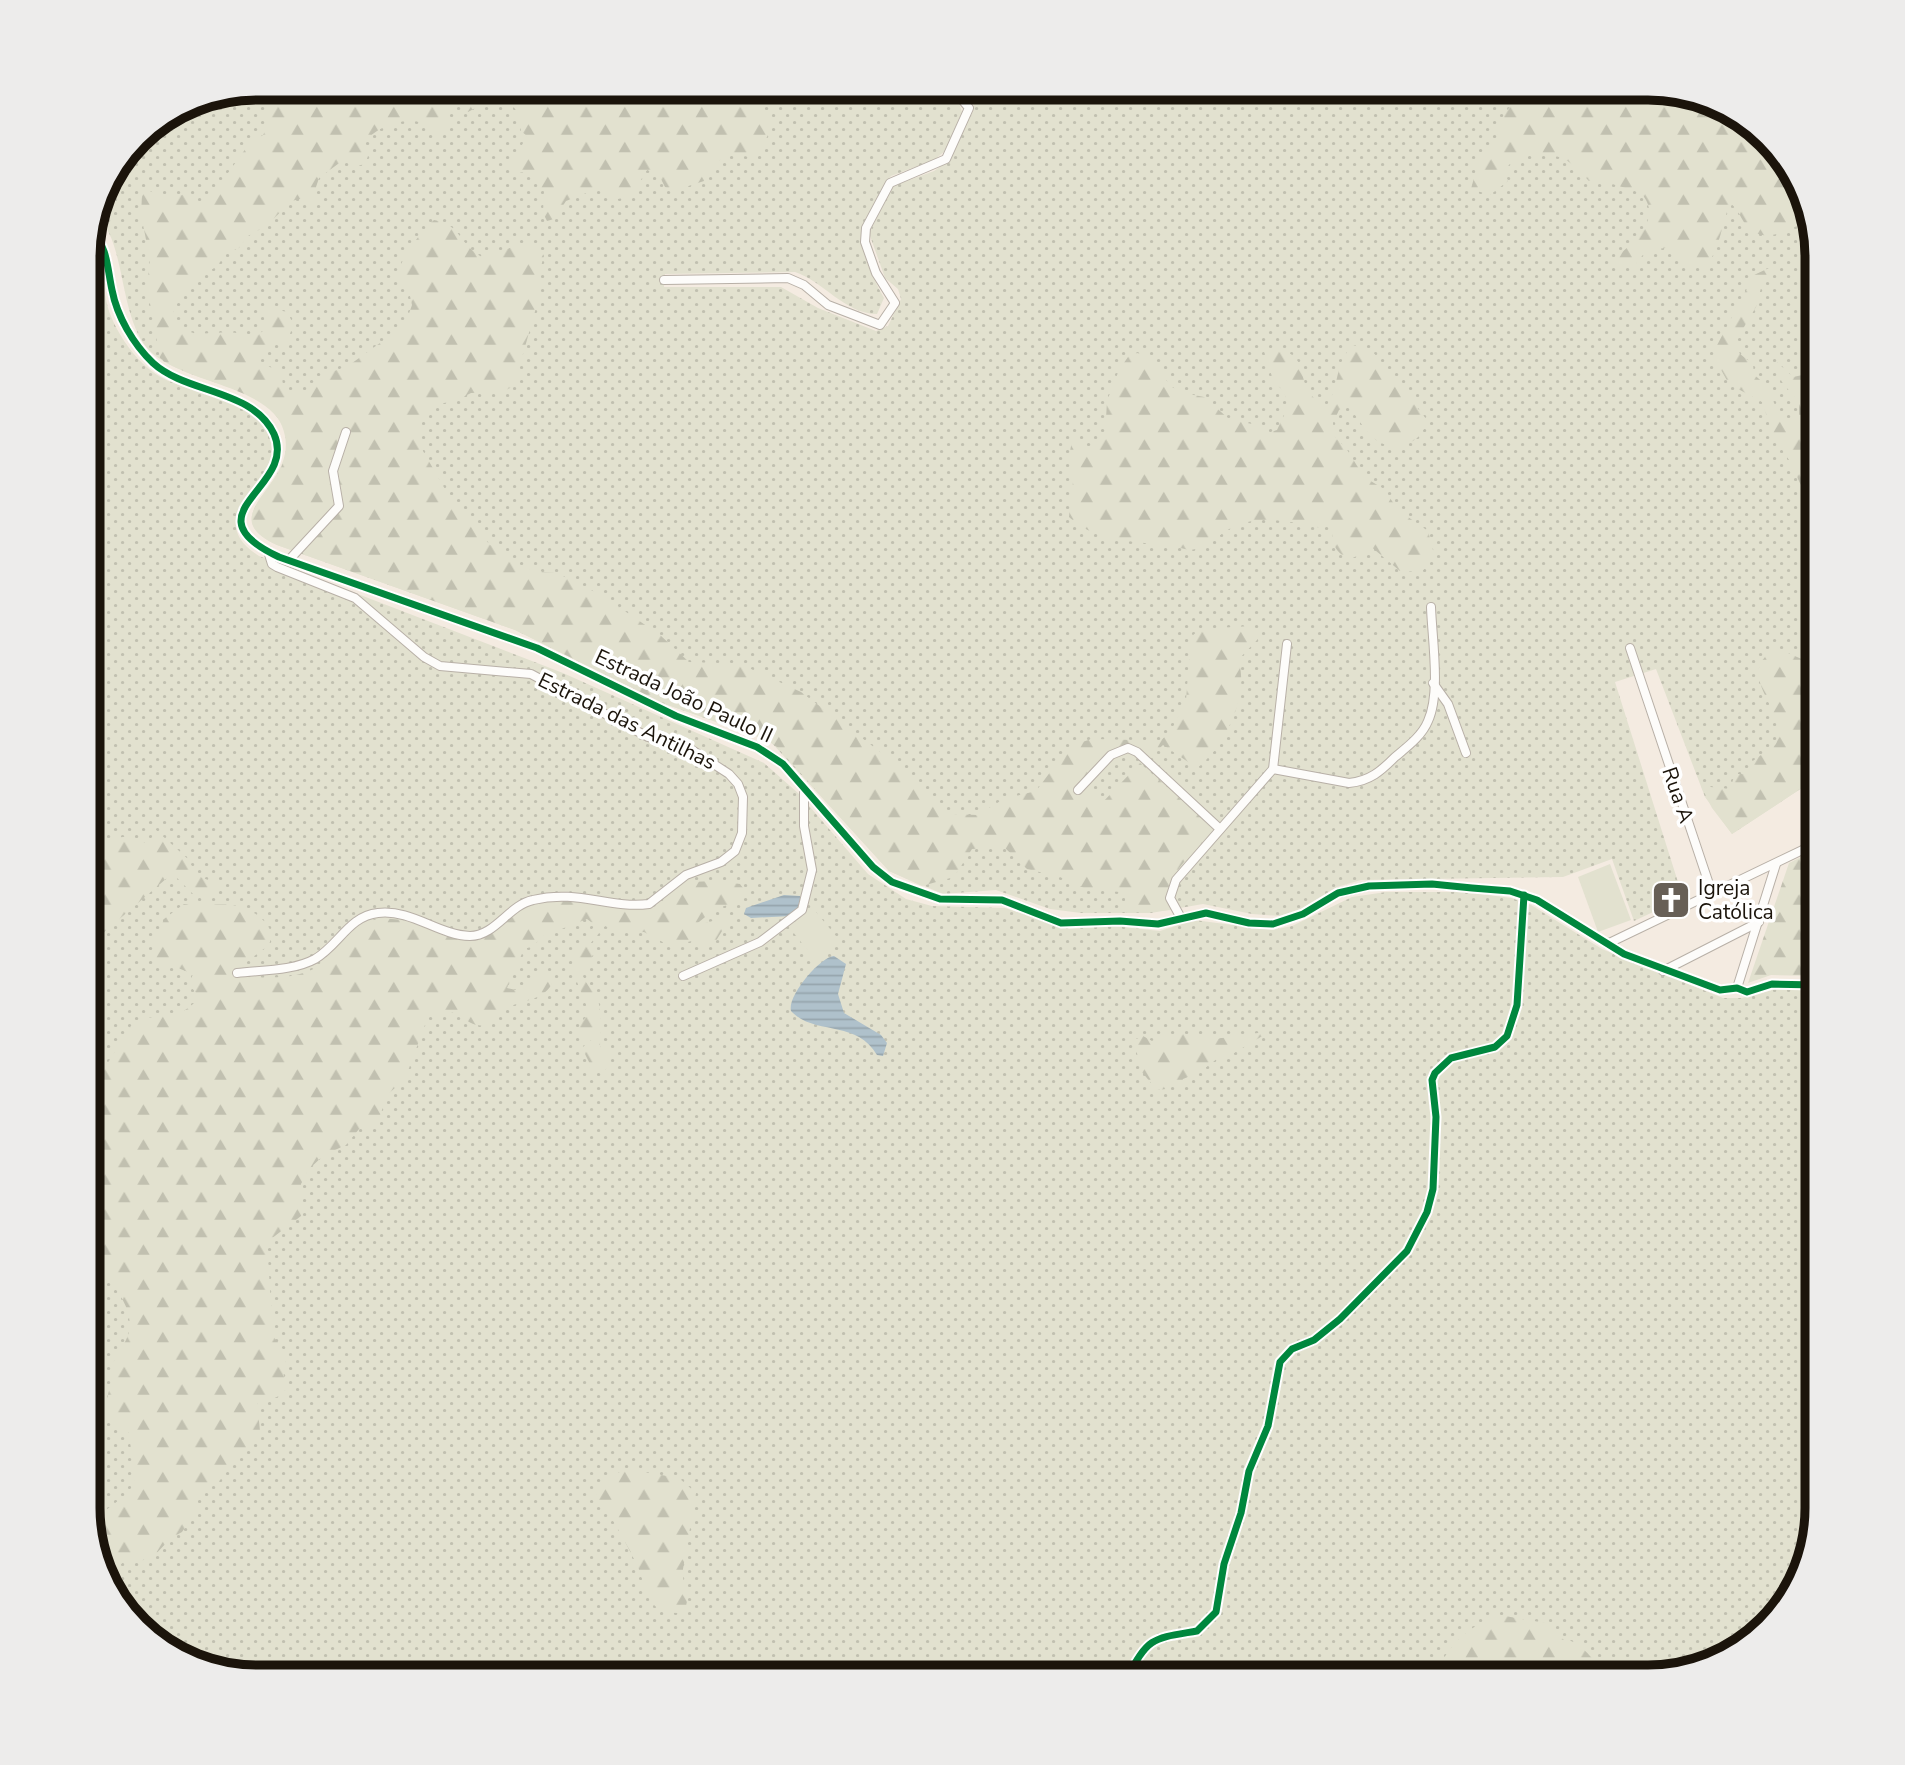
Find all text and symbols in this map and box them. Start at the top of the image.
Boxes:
street label: Estrada João Paulo II [591,643,777,749]
street label: Estrada das Antilhas [533,666,721,776]
street label: Rua A [1655,763,1701,827]
place label: Igreja Católica [1698,874,1774,926]
church icon: Igreja Católica [1650,879,1692,921]

